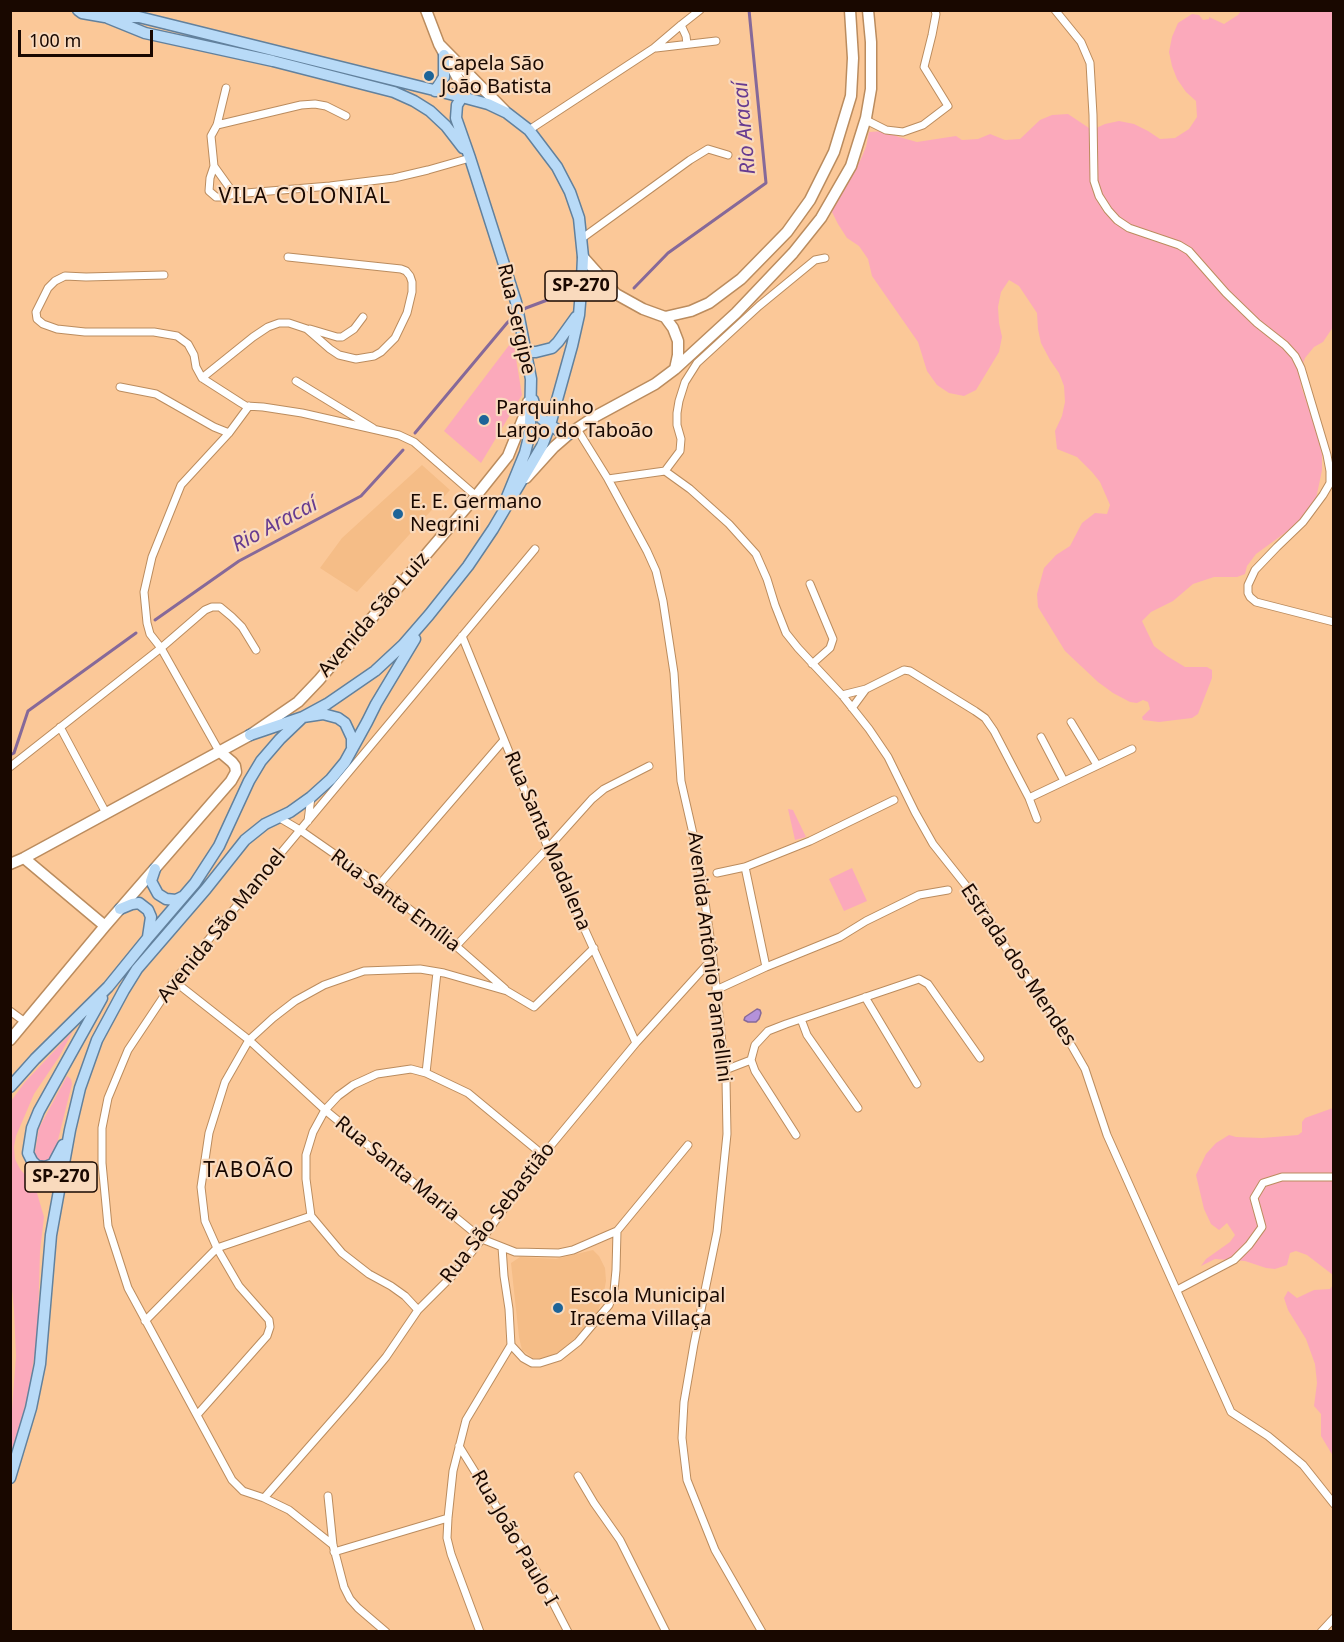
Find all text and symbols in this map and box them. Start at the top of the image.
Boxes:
scale bar [21,18,156,56]
text: 100 m [29,28,81,52]
place label: Capela São João Batista [441,52,552,99]
marker: Capela São João Batista [422,69,436,83]
water label: Rio Aracaí [728,80,762,176]
district label: VILA COLONIAL [219,184,391,210]
street label: Rua Sergipe [492,261,540,377]
road number: SP-270 [545,271,617,301]
place label: Parquinho Largo do Taboão [496,396,653,443]
marker: Parquinho Largo do Taboão [477,413,491,427]
place label: E. E. Germano Negrini [410,490,542,537]
water label: Rio Aracaí [228,492,322,558]
marker: E. E. Germano Negrini [391,507,405,521]
street label: Avenida São Luiz [313,548,435,682]
street label: Rua Santa Madalena [498,748,596,934]
street label: Avenida Antônio Pannellini [682,830,736,1084]
street label: Rua Santa Emília [326,844,464,958]
street label: Avenida São Manoel [153,845,291,1007]
street label: Estrada dos Mendes [955,880,1081,1050]
street label: Rua Santa Maria [330,1111,464,1227]
street label: Rua São Sebastião [436,1138,560,1288]
district label: TABOÃO [203,1158,295,1184]
road number: SP-270 [25,1162,97,1192]
place label: Escola Municipal Iracema Villaça [570,1284,725,1331]
marker: Escola Municipal Iracema Villaça [551,1301,565,1315]
street label: Rua João Paulo I [466,1466,562,1610]

